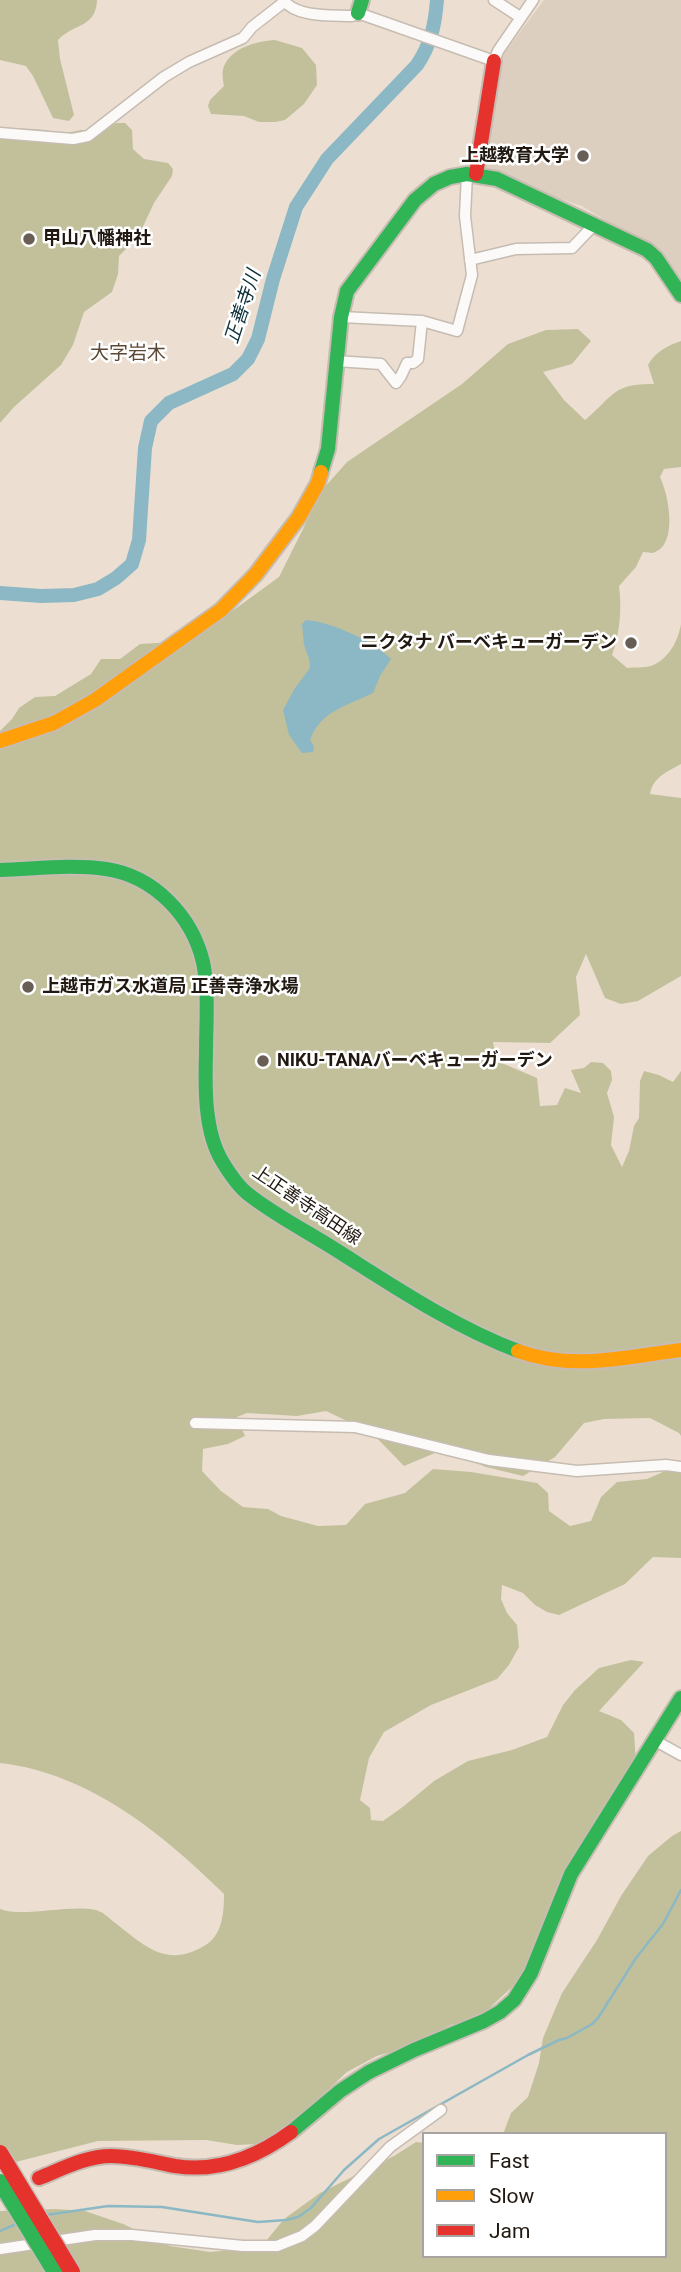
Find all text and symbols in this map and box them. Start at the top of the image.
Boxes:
place label: 上越教育大学 [461,145,569,167]
marker: 上越教育大学 [575,148,591,164]
place label: 甲山八幡神社 [43,228,151,250]
marker: 甲山八幡神社 [21,231,37,247]
water label: 正善寺川 [221,267,267,347]
district label: 大字岩木 [90,343,166,365]
place label: ニクタナ バーベキューガーデン [361,632,617,654]
marker: ニクタナ バーベキューガーデン [623,635,639,651]
place label: 上越市ガス水道局 正善寺浄水場 [42,976,298,998]
marker: 上越市ガス水道局 正善寺浄水場 [20,979,36,995]
place label: NIKU-TANAバーベキューガーデン [277,1050,553,1072]
marker: NIKU-TANAバーベキューガーデン [255,1053,271,1069]
street label: 上正善寺高田線 [248,1162,364,1250]
legend [422,2132,667,2258]
text: Fast [489,2149,529,2173]
text: Slow [489,2184,534,2208]
text: Jam [489,2219,530,2243]

